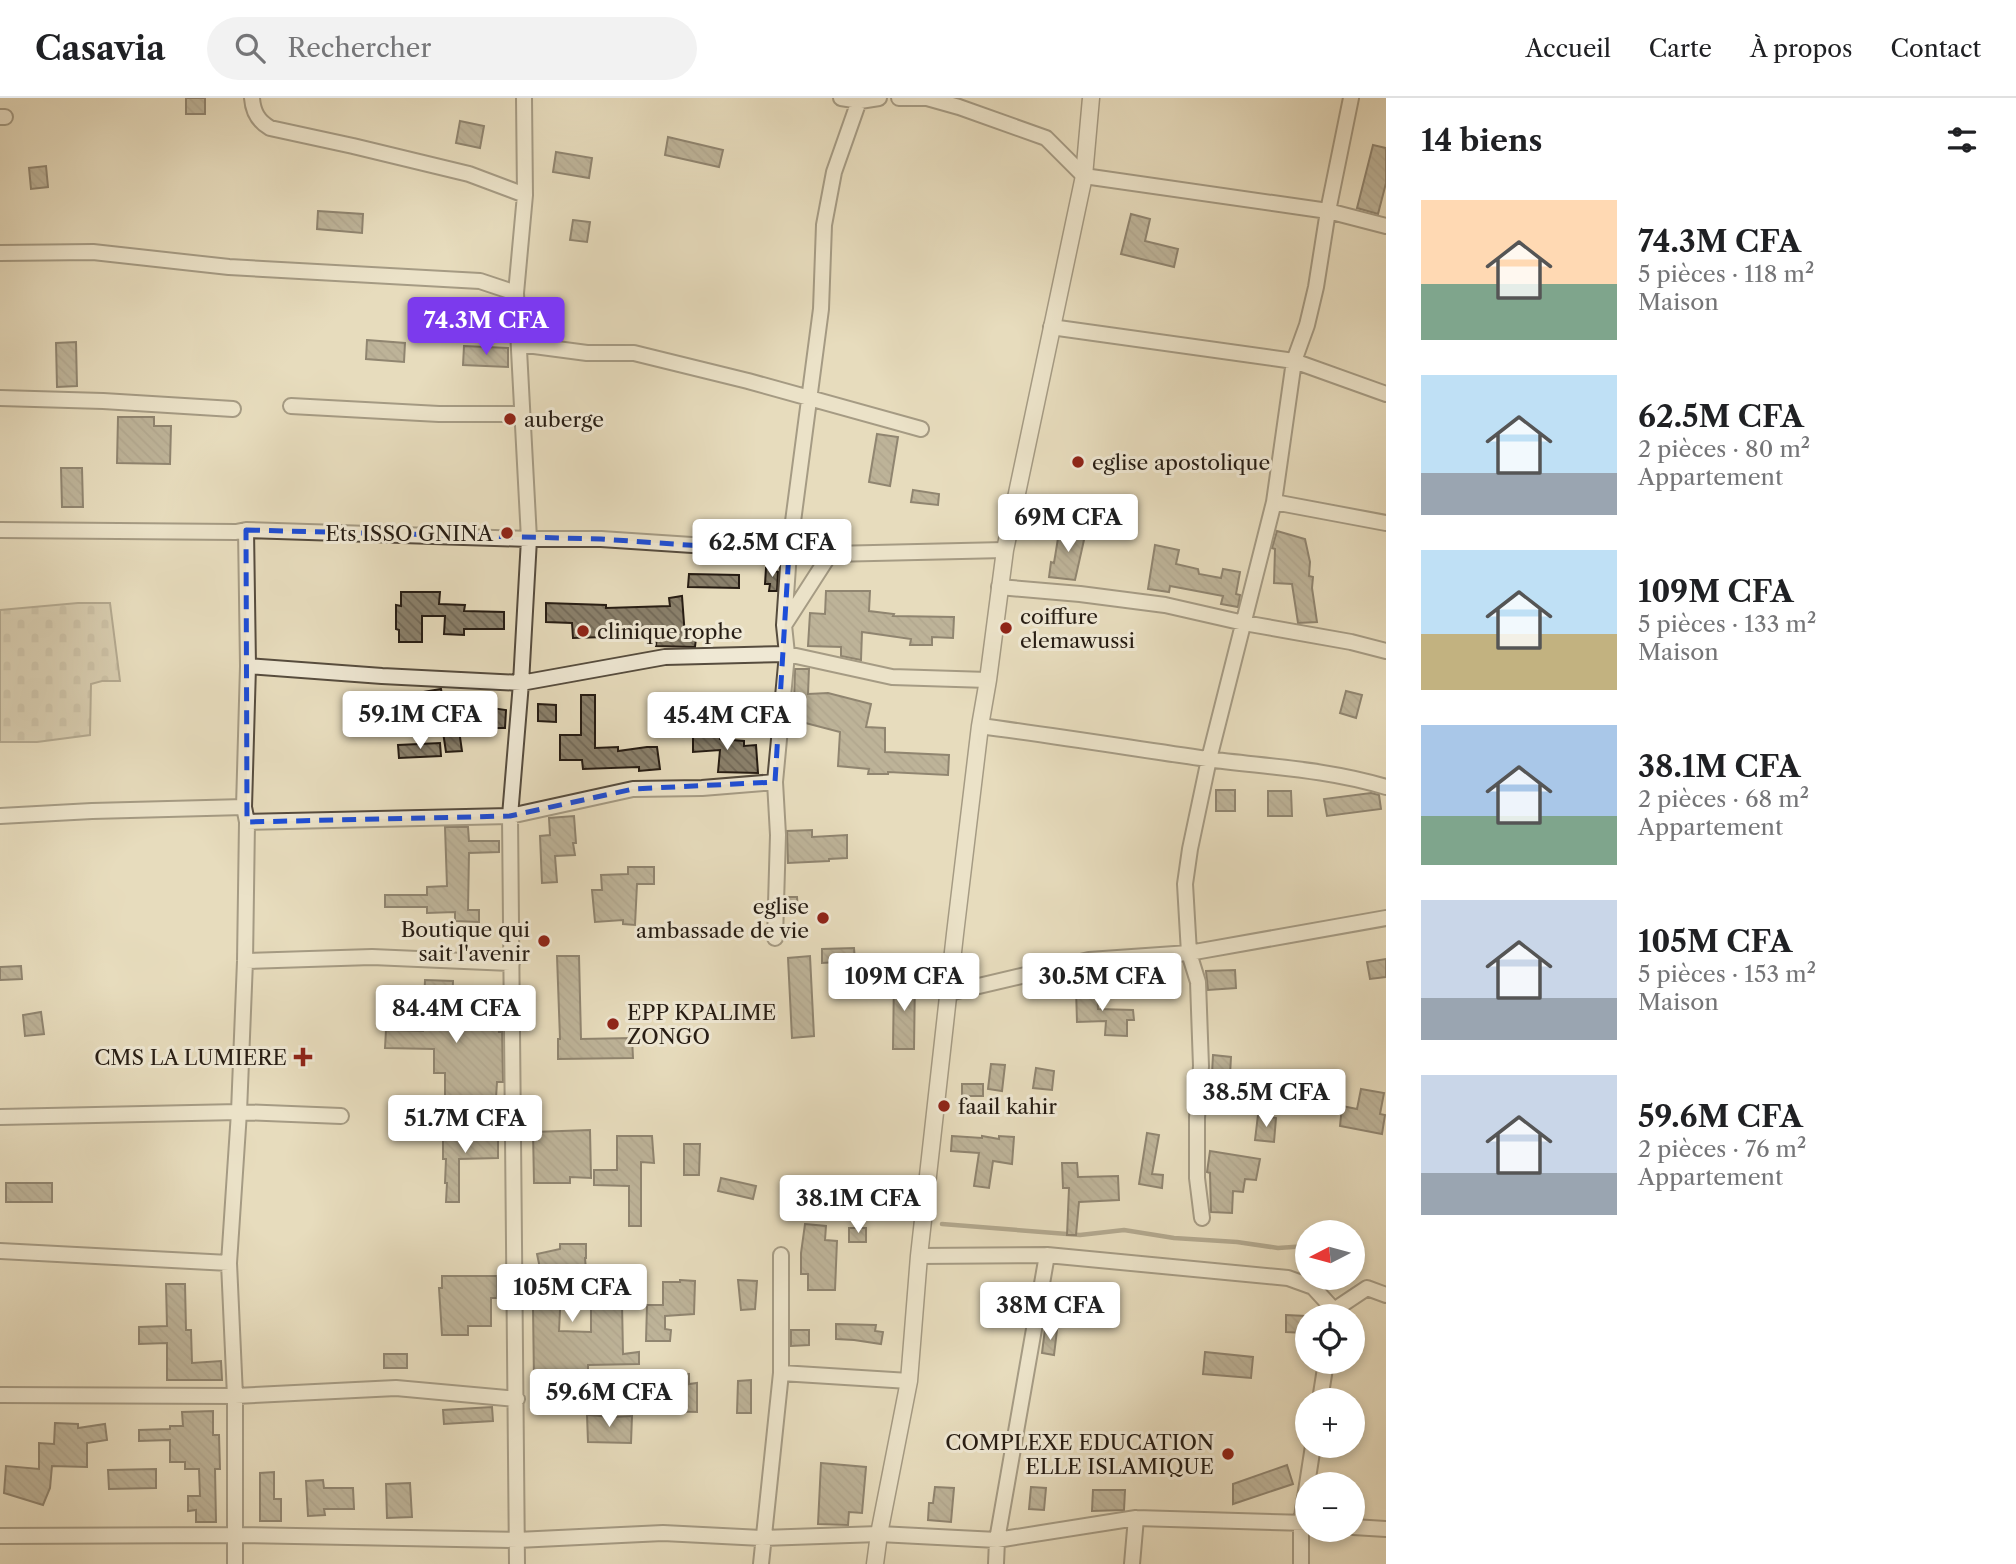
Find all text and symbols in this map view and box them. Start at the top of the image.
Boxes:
search box [207,17,697,80]
text: Casavia [35,28,165,69]
icon: search [231,29,269,67]
text: Rechercher [287,32,431,64]
text: Accueil [1526,34,1611,63]
text: Carte [1649,34,1712,63]
text: À propos [1750,34,1853,63]
text: Contact [1891,34,1981,63]
icon: filters [1943,121,1981,159]
text: 14 biens [1421,122,1542,159]
text: 74.3M CFA [1638,223,1801,260]
icon: home [1477,228,1561,312]
text: 5 pièces · 118 m² [1638,260,1814,288]
text: Maison [1638,288,1719,316]
pin: 74.3M CFA [406,298,566,357]
text: 74.3M CFA [424,306,548,334]
text: 62.5M CFA [1638,398,1804,435]
icon: home [1477,403,1561,487]
place label: auberge [524,407,604,432]
marker: auberge [502,411,518,427]
text: 2 pièces · 80 m² [1638,435,1810,463]
place label: eglise apostolique [1092,450,1270,475]
marker: eglise apostolique [1070,454,1086,470]
text: Appartement [1638,463,1783,491]
pin: 69M CFA [1003,494,1133,554]
text: 69M CFA [1014,503,1122,531]
pin: 62.5M CFA [692,519,852,579]
place label: Ets ISSO GNINA [325,521,493,546]
marker: Ets ISSO GNINA [499,525,515,541]
text: 62.5M CFA [708,528,836,556]
text: 109M CFA [1638,573,1793,610]
icon: home [1477,578,1561,662]
place label: coiffure elemawussi [1020,604,1135,653]
text: 5 pièces · 133 m² [1638,610,1816,638]
place label: clinique rophe [597,619,742,644]
marker: coiffure elemawussi [998,620,1014,636]
marker: clinique rophe [575,623,591,639]
text: Maison [1638,638,1719,666]
pin: 59.1M CFA [340,692,500,751]
pin: 45.4M CFA [647,692,807,752]
text: 59.1M CFA [359,700,481,728]
text: 45.4M CFA [663,701,791,729]
text: 38.1M CFA [1638,748,1800,785]
icon: home [1477,753,1561,837]
text: 2 pièces · 68 m² [1638,785,1809,813]
text: Appartement [1638,813,1783,841]
place label: eglise ambassade de vie [636,894,809,943]
marker: eglise ambassade de vie [815,910,831,926]
place label: Boutique qui sait l'avenir [401,917,530,966]
text: 105M CFA [1638,923,1792,960]
icon: home [1477,928,1561,1012]
marker: Boutique qui sait l'avenir [536,933,552,949]
pin: 109M CFA [832,954,976,1013]
pin: 30.5M CFA [1022,954,1182,1013]
text: 5 pièces · 153 m² [1638,960,1816,988]
text: 109M CFA [844,962,964,990]
text: 30.5M CFA [1038,962,1166,990]
pin: 84.4M CFA [376,986,536,1045]
text: Maison [1638,988,1719,1016]
text: 84.4M CFA [392,994,520,1022]
place label: EPP KPALIME ZONGO [627,1000,776,1049]
marker: EPP KPALIME ZONGO [605,1016,621,1032]
place label: CMS LA LUMIERE [94,1045,287,1070]
marker: CMS LA LUMIERE [293,1047,313,1067]
pin: 38.5M CFA [1186,1070,1346,1129]
text: 38.5M CFA [1203,1078,1329,1106]
place label: faail kahir [958,1094,1057,1119]
pin: 51.7M CFA [385,1096,545,1155]
marker: faail kahir [936,1098,952,1114]
text: 59.6M CFA [1638,1098,1803,1135]
icon: home [1477,1103,1561,1187]
text: 51.7M CFA [404,1104,526,1132]
text: 2 pièces · 76 m² [1638,1135,1806,1163]
text: Appartement [1638,1163,1783,1191]
pin: 38.1M CFA [778,1176,938,1235]
text: 38.1M CFA [796,1184,920,1212]
north arrow [1295,1220,1365,1290]
map controls [1295,1220,1365,1542]
pin: 105M CFA [500,1264,644,1324]
text: 105M CFA [513,1273,631,1301]
pin: 38M CFA [985,1282,1115,1342]
text: 38M CFA [996,1291,1104,1319]
button: locate [1295,1304,1365,1374]
pin: 59.6M CFA [529,1370,689,1429]
text: 59.6M CFA [546,1378,672,1406]
button: + [1295,1388,1365,1458]
place label: COMPLEXE EDUCATION ELLE ISLAMIQUE [945,1430,1214,1479]
marker: COMPLEXE EDUCATION ELLE ISLAMIQUE [1220,1446,1236,1462]
button: − [1295,1472,1365,1542]

